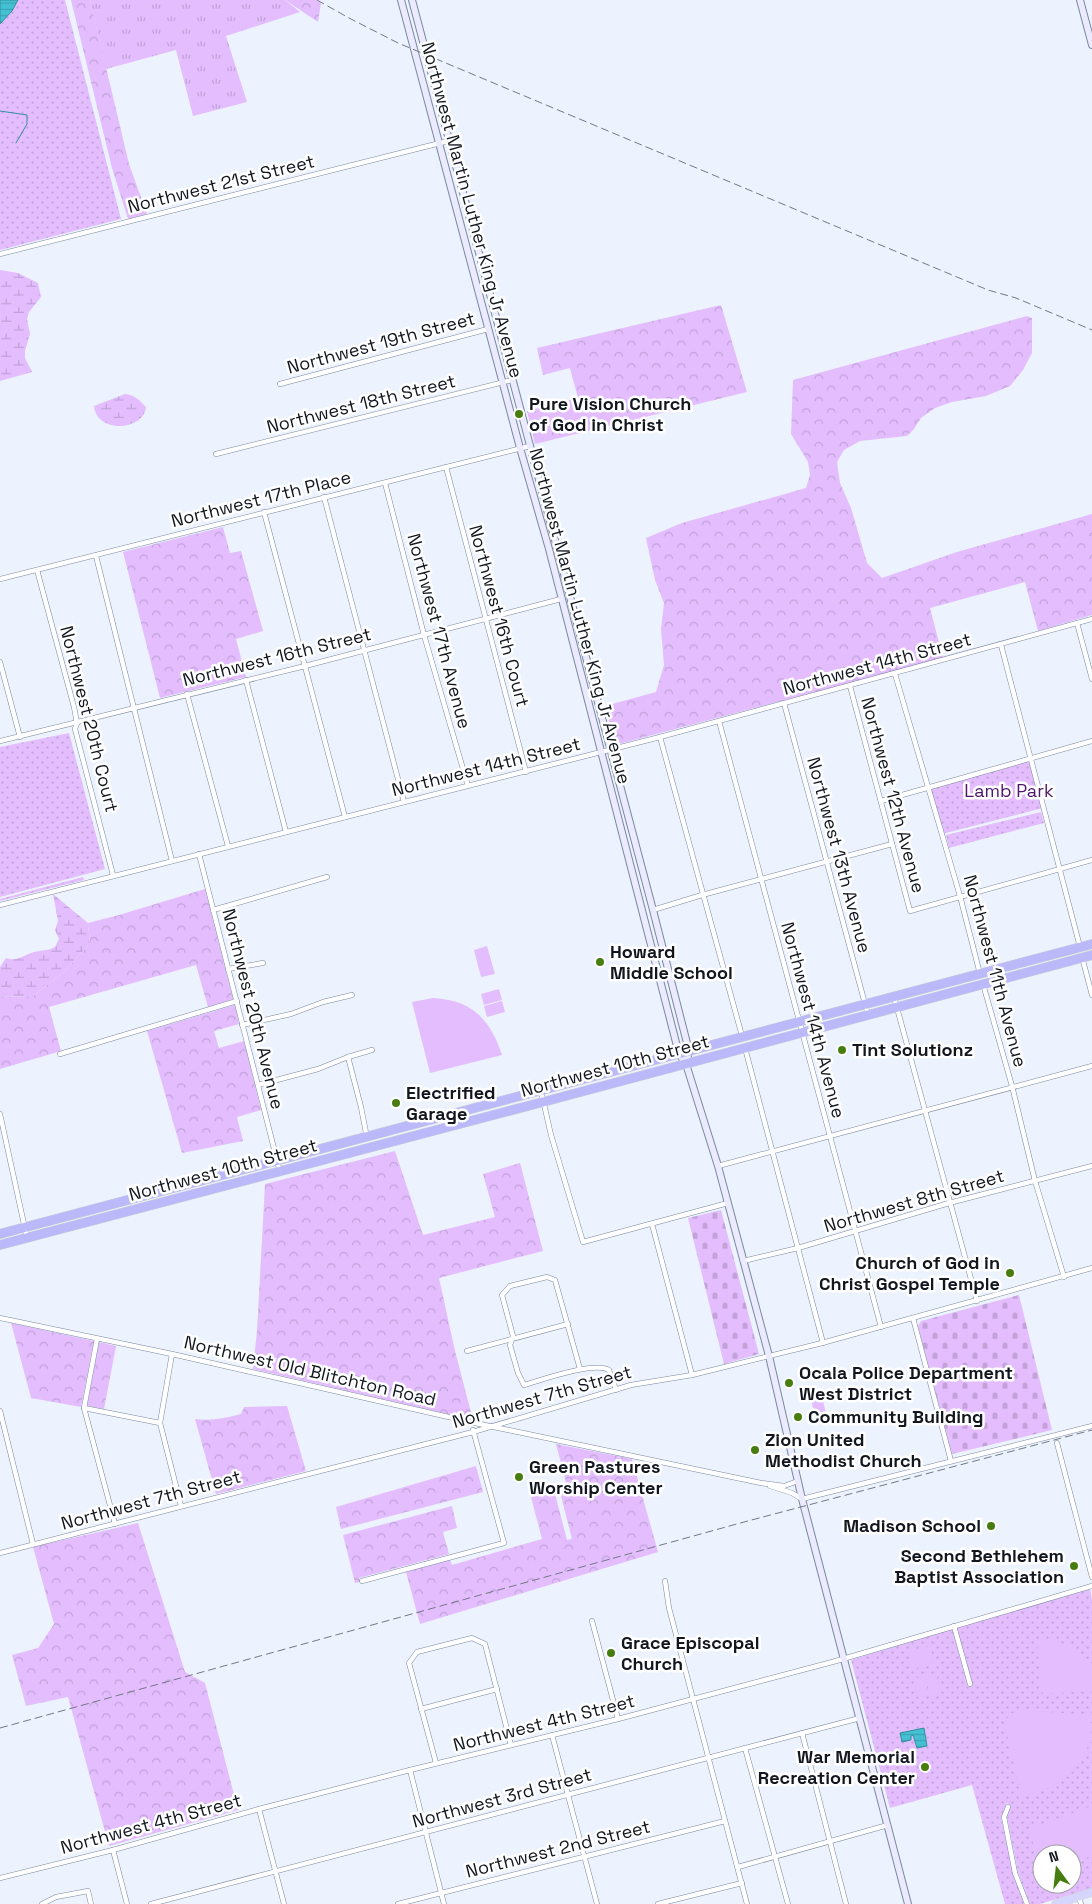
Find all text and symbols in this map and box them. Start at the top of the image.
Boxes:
street label: Northwest Martin Luther King Jr Avenue [416,39,528,380]
street label: Northwest 21st Street [125,149,317,218]
street label: Northwest 19th Street [284,306,477,379]
street label: Northwest 18th Street [264,369,458,438]
place label: Pure Vision Church of God in Christ [529,392,691,436]
marker: Pure Vision Church of God in Christ [513,408,525,420]
street label: Northwest Martin Luther King Jr Avenue [524,445,636,786]
street label: Northwest 17th Place [169,465,353,532]
street label: Northwest 16th Court [464,522,535,709]
street label: Northwest 17th Avenue [402,531,477,731]
street label: Northwest 16th Street [180,622,374,691]
street label: Northwest 20th Court [55,623,124,814]
street label: Northwest 14th Street [780,627,973,700]
street label: Northwest 12th Avenue [856,694,931,895]
street label: Northwest 14th Street [389,732,583,801]
street label: Northwest 13th Avenue [802,754,877,955]
park label: Lamb Park [964,779,1054,802]
street label: Northwest 11th Avenue [959,872,1032,1070]
street label: Northwest 20th Avenue [217,906,290,1112]
street label: Northwest 14th Avenue [776,919,851,1121]
place label: Howard Middle School [610,940,733,984]
marker: Howard Middle School [594,956,606,968]
street label: Northwest 10th Street [518,1029,712,1102]
place label: Tint Solutionz [852,1038,973,1061]
marker: Tint Solutionz [836,1044,848,1056]
place label: Electrified Garage [406,1081,496,1125]
marker: Electrified Garage [390,1097,402,1109]
street label: Northwest 10th Street [126,1133,320,1206]
street label: Northwest 8th Street [821,1164,1007,1237]
place label: Church of God in Christ Gospel Temple [819,1251,1000,1295]
marker: Church of God in Christ Gospel Temple [1004,1267,1016,1279]
street label: Northwest Old Blitchton Road [182,1330,438,1411]
street label: Northwest 7th Street [450,1360,634,1433]
place label: Ocala Police Department West District [799,1361,1013,1405]
marker: Ocala Police Department West District [783,1377,795,1389]
place label: Community Building [808,1405,984,1428]
marker: Community Building [792,1411,804,1423]
place label: Zion United Methodist Church [765,1428,922,1472]
marker: Zion United Methodist Church [749,1444,761,1456]
place label: Green Pastures Worship Center [529,1455,663,1499]
street label: Northwest 7th Street [58,1464,243,1535]
marker: Green Pastures Worship Center [513,1471,525,1483]
place label: Madison School [843,1514,981,1537]
marker: Madison School [985,1520,997,1532]
place label: Second Bethlehem Baptist Association [894,1544,1064,1588]
marker: Second Bethlehem Baptist Association [1068,1560,1080,1572]
place label: Grace Episcopal Church [621,1631,759,1675]
marker: Grace Episcopal Church [605,1647,617,1659]
street label: Northwest 4th Street [451,1689,637,1756]
place label: War Memorial Recreation Center [758,1745,915,1789]
marker: War Memorial Recreation Center [919,1761,931,1773]
street label: Northwest 3rd Street [410,1763,594,1833]
street label: Northwest 4th Street [58,1788,244,1859]
street label: Northwest 2nd Street [463,1814,652,1883]
north arrow [1032,1844,1082,1894]
text: N [1047,1847,1061,1866]

